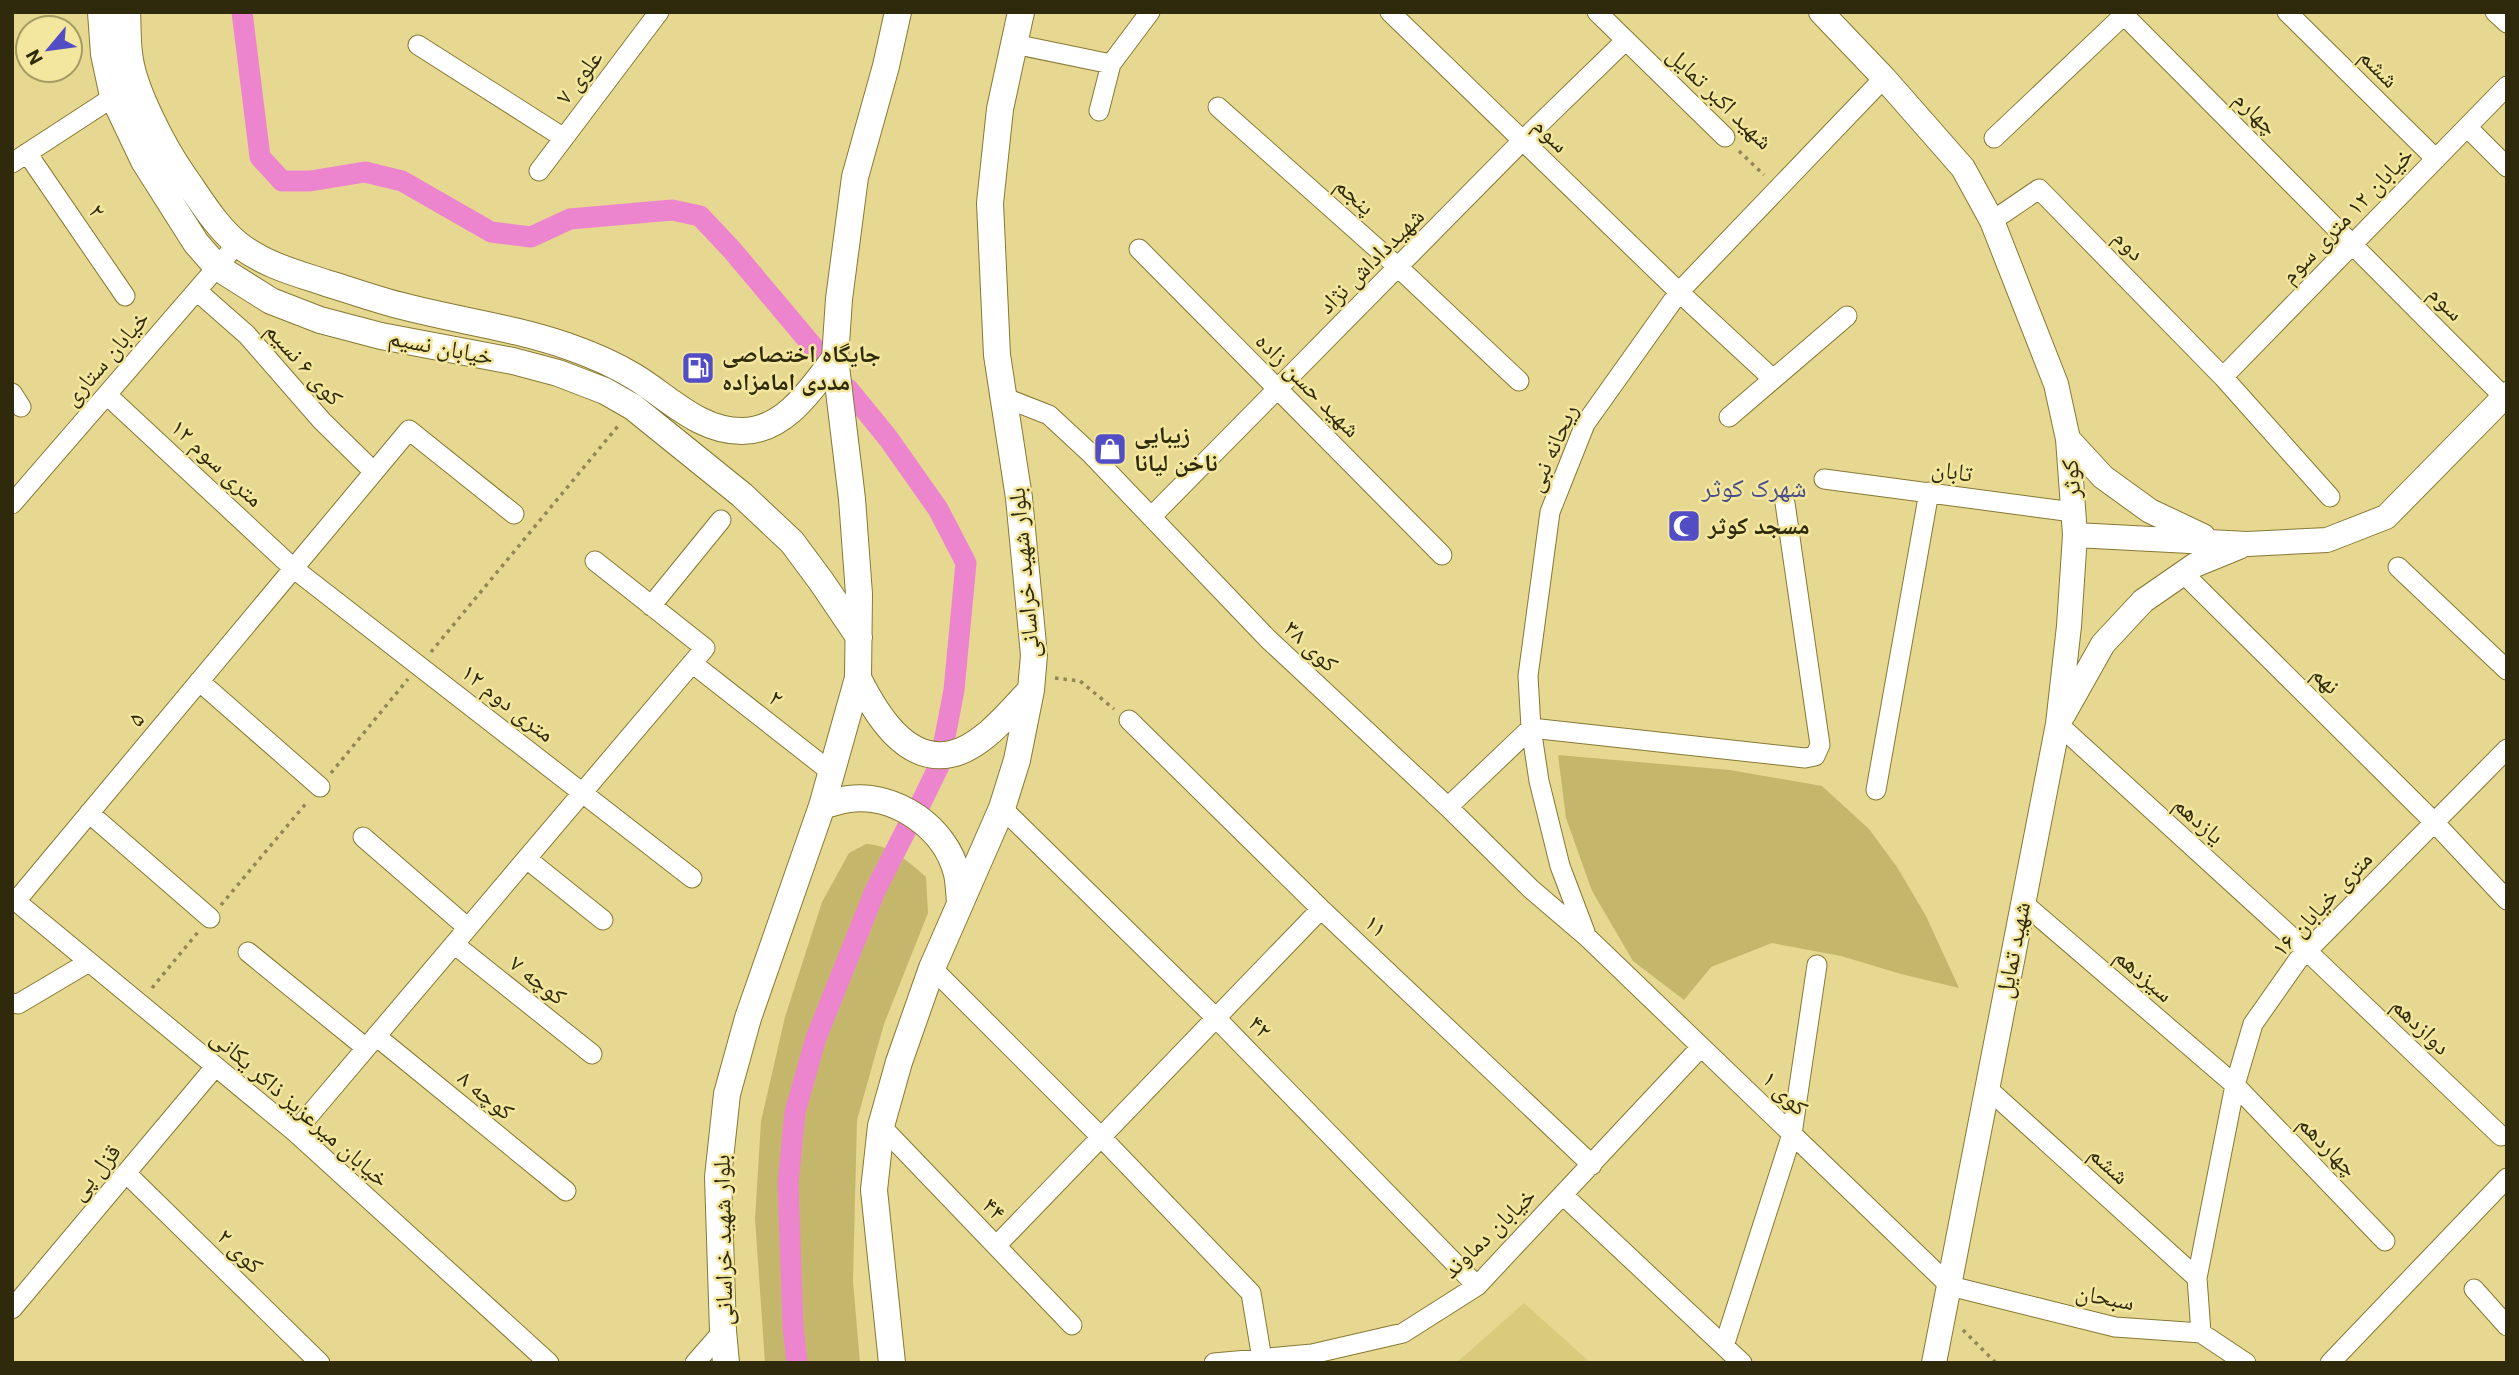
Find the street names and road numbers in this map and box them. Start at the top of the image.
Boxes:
street label: شهید اکبر تمایل [1661,41,1779,155]
street label: ششم [2352,42,2405,95]
street label: علوی ۷ [550,44,608,110]
street label: چهارم [2226,85,2284,143]
street label: سوم [1526,111,1575,160]
street label: خیابان ۱۲ متری سوم [2275,141,2421,291]
street label: پنجم [1328,171,1381,223]
street label: ۲ [82,199,112,223]
street label: شهیدداداش نژاد [1312,202,1430,320]
street label: دوم [2106,223,2151,268]
street label: سوم [2421,279,2470,328]
street label: خیابان ستاری [57,305,155,411]
street label: کوی ۶ نسیم [258,317,349,413]
street label: خیابان نسیم [386,323,496,373]
street label: شهید حسن زاده [1250,327,1366,443]
street label: ریحانه نبی [1520,400,1584,496]
street label: ۱۲ متری سوم [164,413,269,514]
street label: تابان [1930,454,1974,488]
street label: کوثر [2056,458,2086,500]
street label: بلوار شهید خراسانی [1003,487,1045,659]
street label: کوی ۳۸ [1278,614,1344,678]
street label: ۱۲ متری دوم [455,658,560,750]
street label: نهم [2305,660,2346,701]
street label: ۲ [763,684,789,712]
street label: ۵ [122,706,150,732]
street label: یازدهم [2167,790,2230,851]
street label: ۱۶ متری خیابان [2266,845,2378,963]
street label: شهید تمایل [1990,899,2036,1001]
street label: ۱۱ [1359,908,1393,944]
street label: سیزدهم [2107,942,2179,1010]
street label: کوچه ۷ [504,949,572,1011]
street label: دوازدهم [2384,991,2456,1062]
street label: ۴۲ [1242,1010,1278,1044]
street label: خیابان میرعزیز ذاکر یکانی [205,1023,395,1193]
street label: کوچه ۸ [452,1064,520,1126]
street label: کوی ۱ [1756,1065,1814,1121]
street label: چهاردهم [2291,1109,2364,1184]
street label: قزل پی [63,1138,127,1206]
street label: ششم [2082,1140,2135,1192]
street label: بلوار شهید خراسانی [708,1154,738,1326]
street label: خیابان دماوند [1437,1182,1541,1284]
street label: ۴۴ [976,1192,1012,1226]
street label: کوی ۲ [211,1223,269,1279]
street label: سبحان [2073,1278,2137,1316]

